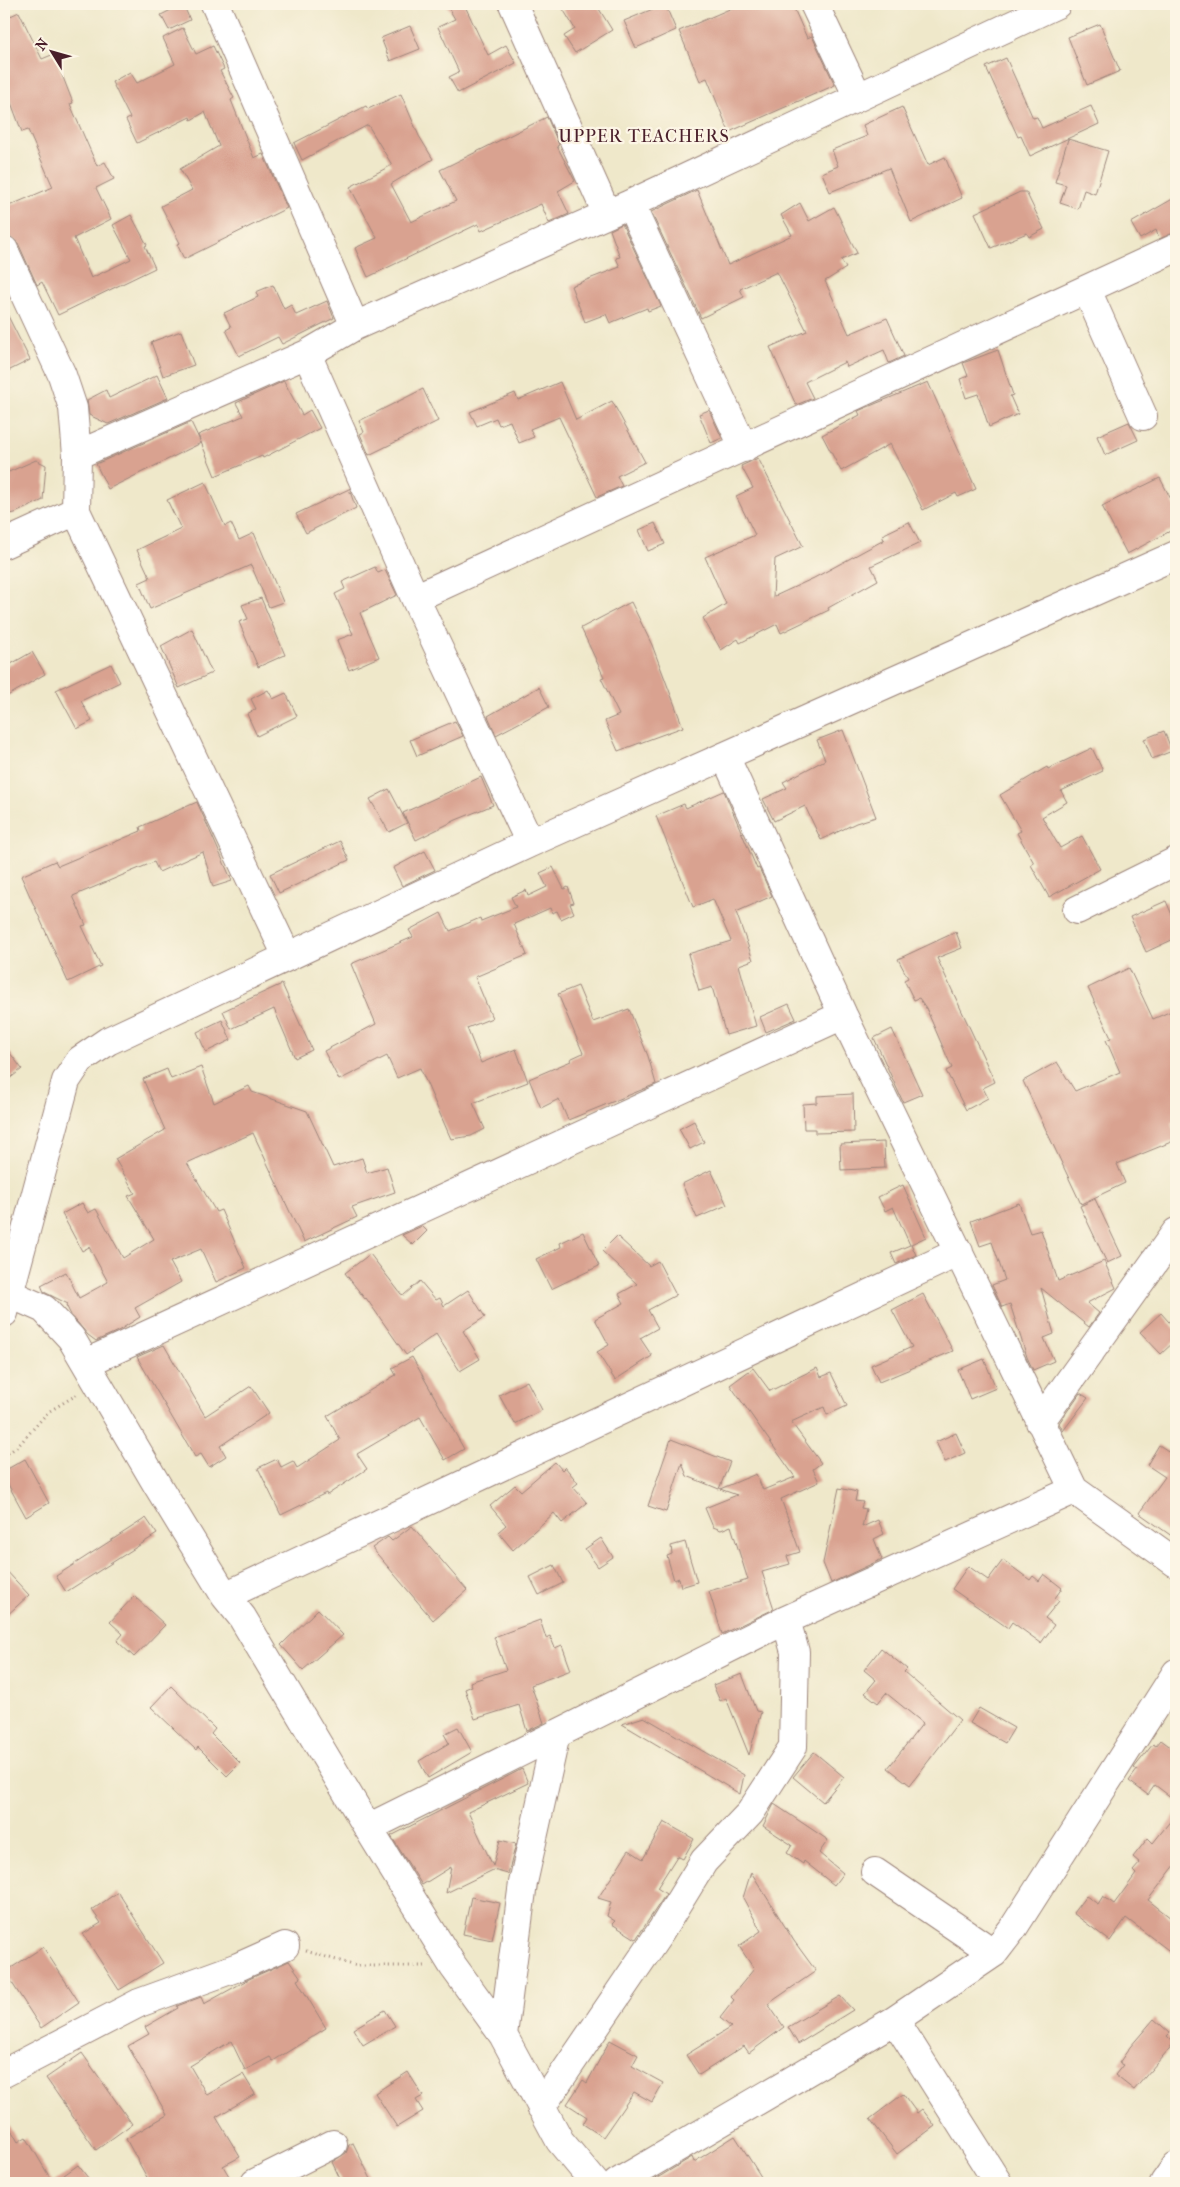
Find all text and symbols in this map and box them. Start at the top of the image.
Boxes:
north arrow [28,28,78,78]
text: N [32,35,52,54]
district label: UPPER TEACHERS [558,126,730,147]

